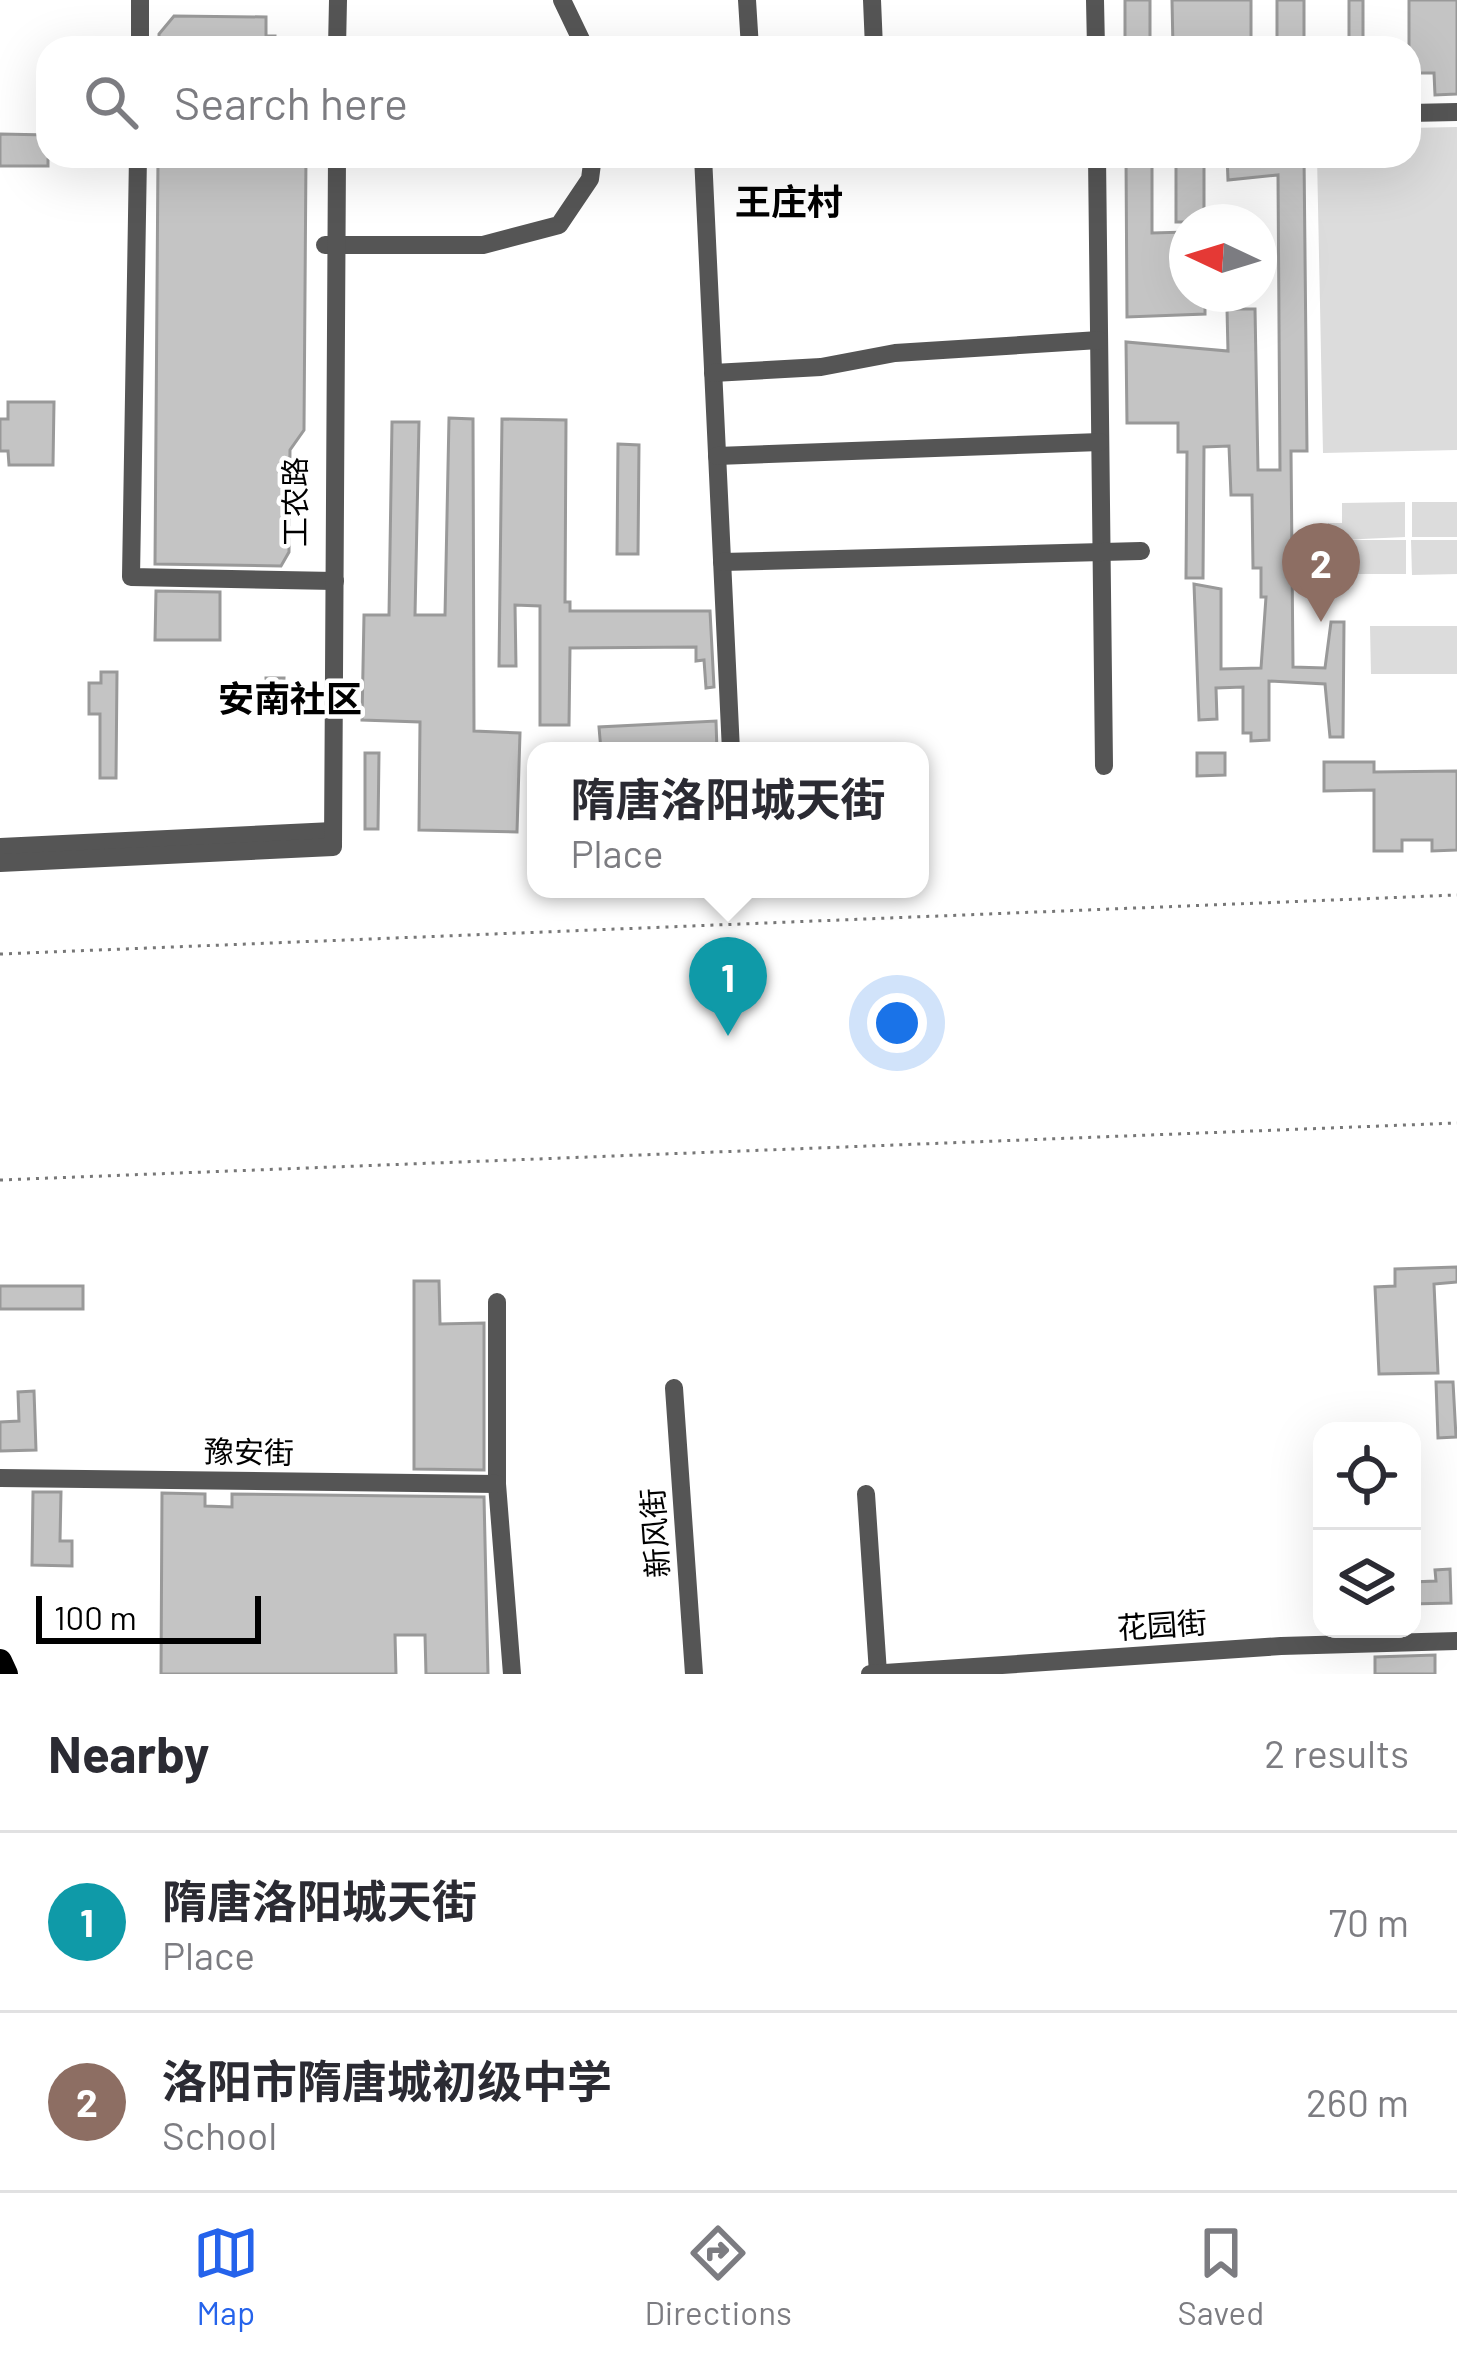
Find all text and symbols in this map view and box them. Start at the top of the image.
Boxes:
search box [36,36,1421,168]
icon: search [78,69,144,135]
text: Search here [174,75,408,129]
district label: 王庄村 [735,179,843,222]
north arrow [1169,204,1277,312]
street label: 工农路 [276,457,312,547]
pin: 2 [1282,523,1360,622]
district label: 安南社区 [218,676,362,719]
popup [527,742,929,898]
text: 隋唐洛阳城天街 [570,771,886,825]
text: Place [570,829,663,876]
pin: 1 [689,937,767,1036]
your location [867,993,927,1053]
map controls [1313,1422,1421,1638]
button: locate [1313,1422,1421,1530]
street label: 豫安街 [204,1432,294,1470]
street label: 新风街 [633,1487,675,1579]
button: layers [1313,1530,1421,1638]
scale bar [36,1590,261,1643]
text: 100 m [54,1597,137,1637]
street label: 花园街 [1116,1603,1208,1645]
text: Nearby [48,1722,209,1783]
text: 2 results [1264,1729,1409,1776]
text: 隋唐洛阳城天街 [162,1873,477,1927]
text: 1 [80,1898,94,1945]
text: 70 m [1328,1898,1409,1945]
text: Place [162,1931,255,1978]
text: 洛阳市隋唐城初级中学 [162,2053,612,2107]
text: 2 [76,2078,98,2125]
text: 260 m [1306,2078,1409,2125]
text: School [162,2111,277,2158]
tab: Map [193,2220,259,2332]
tab: Directions [644,2220,792,2332]
tab: Saved [1178,2220,1264,2332]

